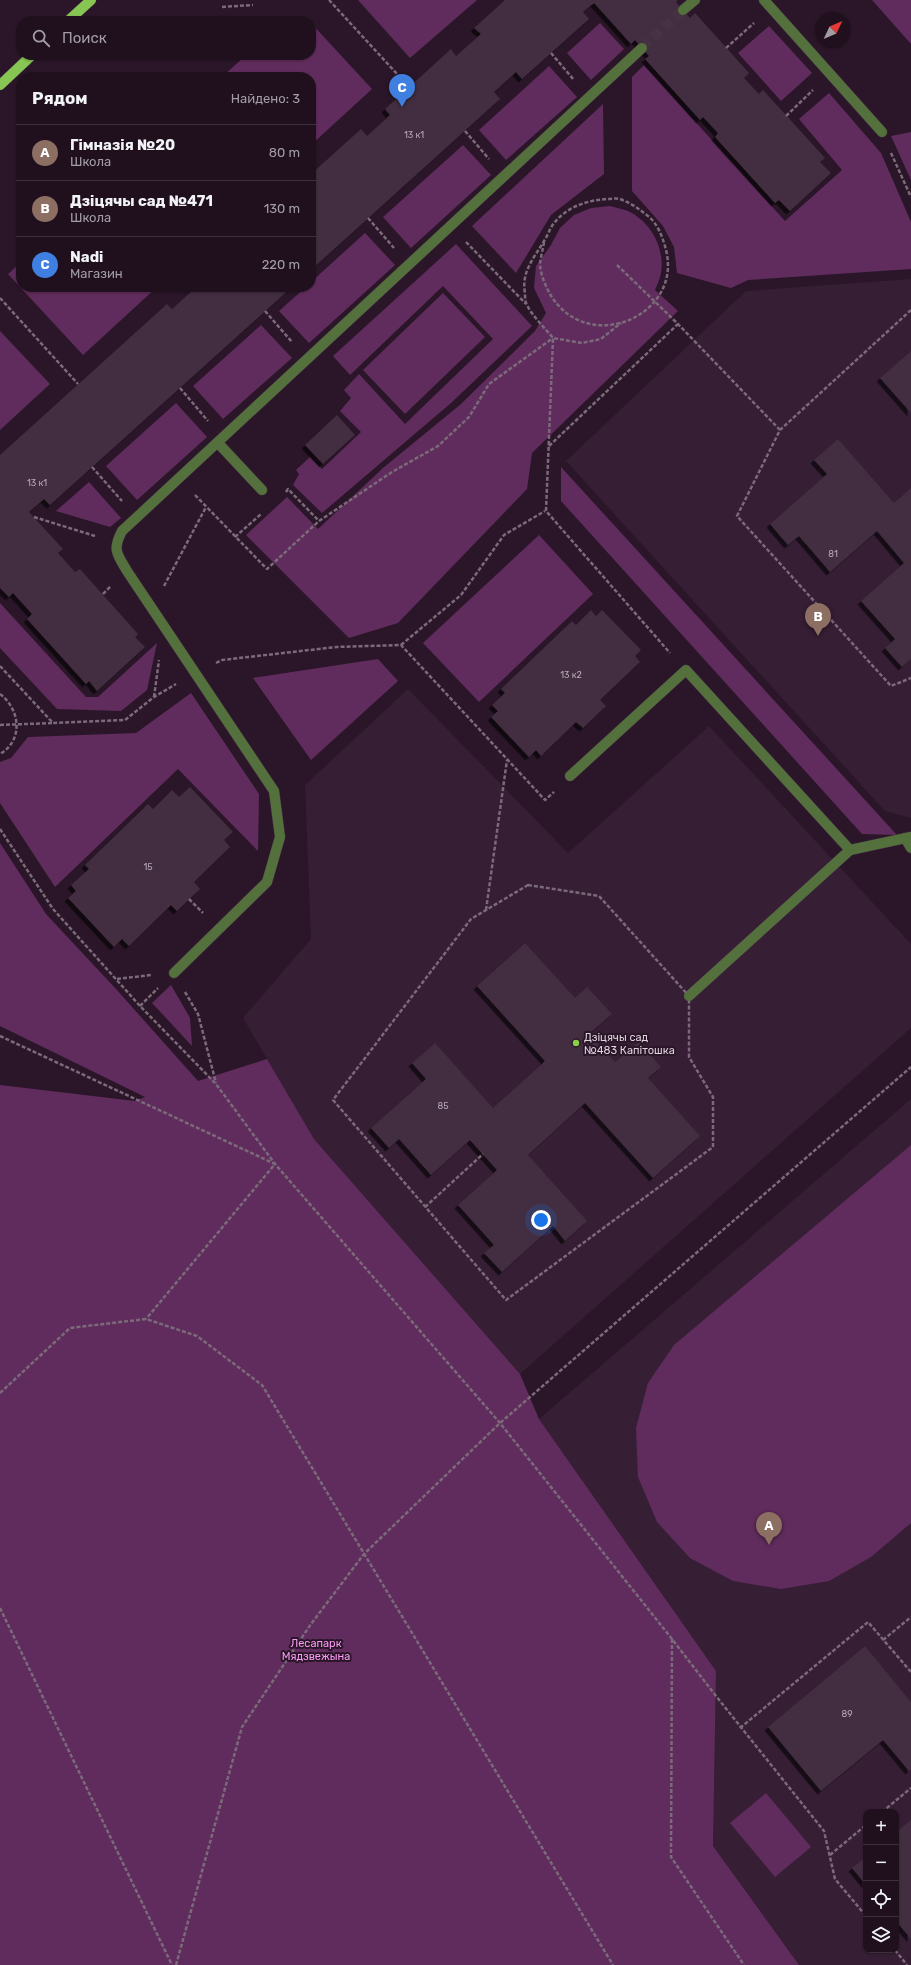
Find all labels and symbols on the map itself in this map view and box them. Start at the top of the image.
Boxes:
north arrow [815,12,851,48]
pin: C [389,74,415,107]
house number: 13 к1 [404,130,424,140]
house number: 13 к1 [27,478,47,488]
house number: 81 [828,549,838,559]
pin: B [805,603,831,636]
house number: 13 к2 [560,670,582,680]
house number: 15 [143,862,153,872]
place label: Дзіцячы сад №483 Капітошка [584,1031,675,1057]
marker: Дзіцячы сад №483 Капітошка [571,1038,581,1048]
house number: 85 [437,1101,449,1111]
your location [531,1210,551,1230]
pin: A [756,1512,782,1545]
park label: Лесапарк Мядзвежына [282,1637,350,1663]
house number: 89 [841,1709,853,1719]

